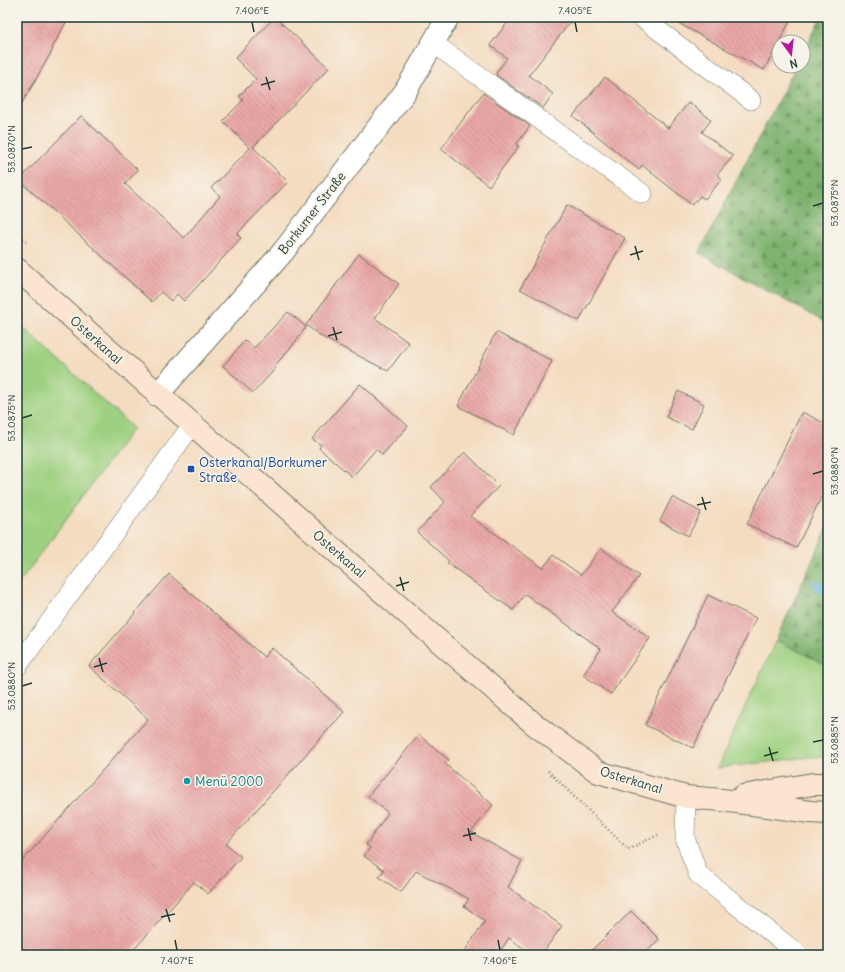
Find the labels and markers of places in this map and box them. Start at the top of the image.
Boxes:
place label: Osterkanal/Borkumer Straße [199,454,328,486]
marker: Osterkanal/Borkumer Straße [186,464,196,474]
place label: Menü 2000 [195,773,263,790]
marker: Menü 2000 [182,776,192,786]

